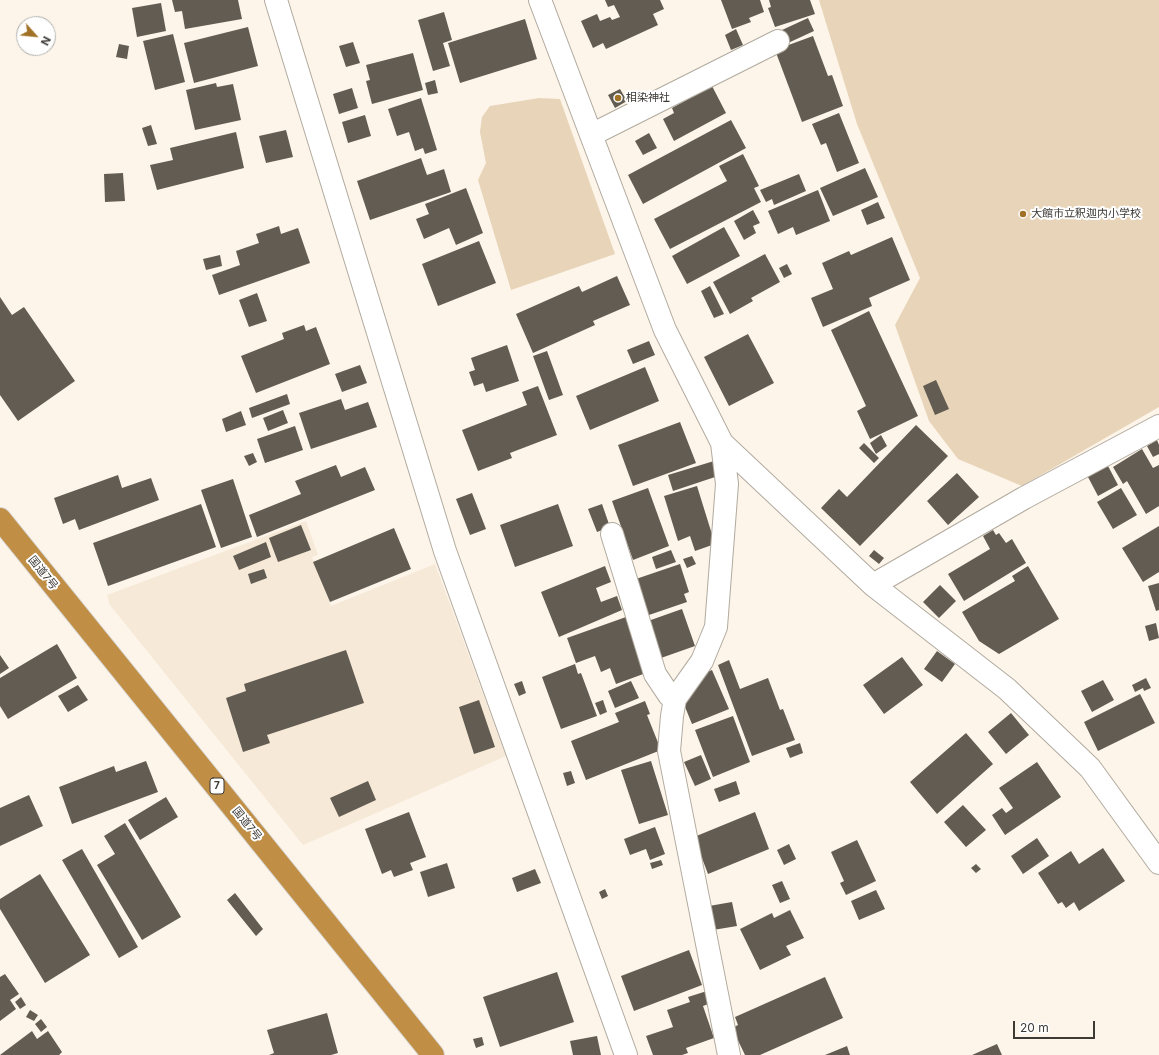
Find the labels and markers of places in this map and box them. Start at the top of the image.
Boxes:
place label: 相染神社 [626,91,670,105]
marker: 相染神社 [613,93,623,103]
place label: 大館市立釈迦内小学校 [1031,207,1141,221]
marker: 大館市立釈迦内小学校 [1018,209,1028,219]

